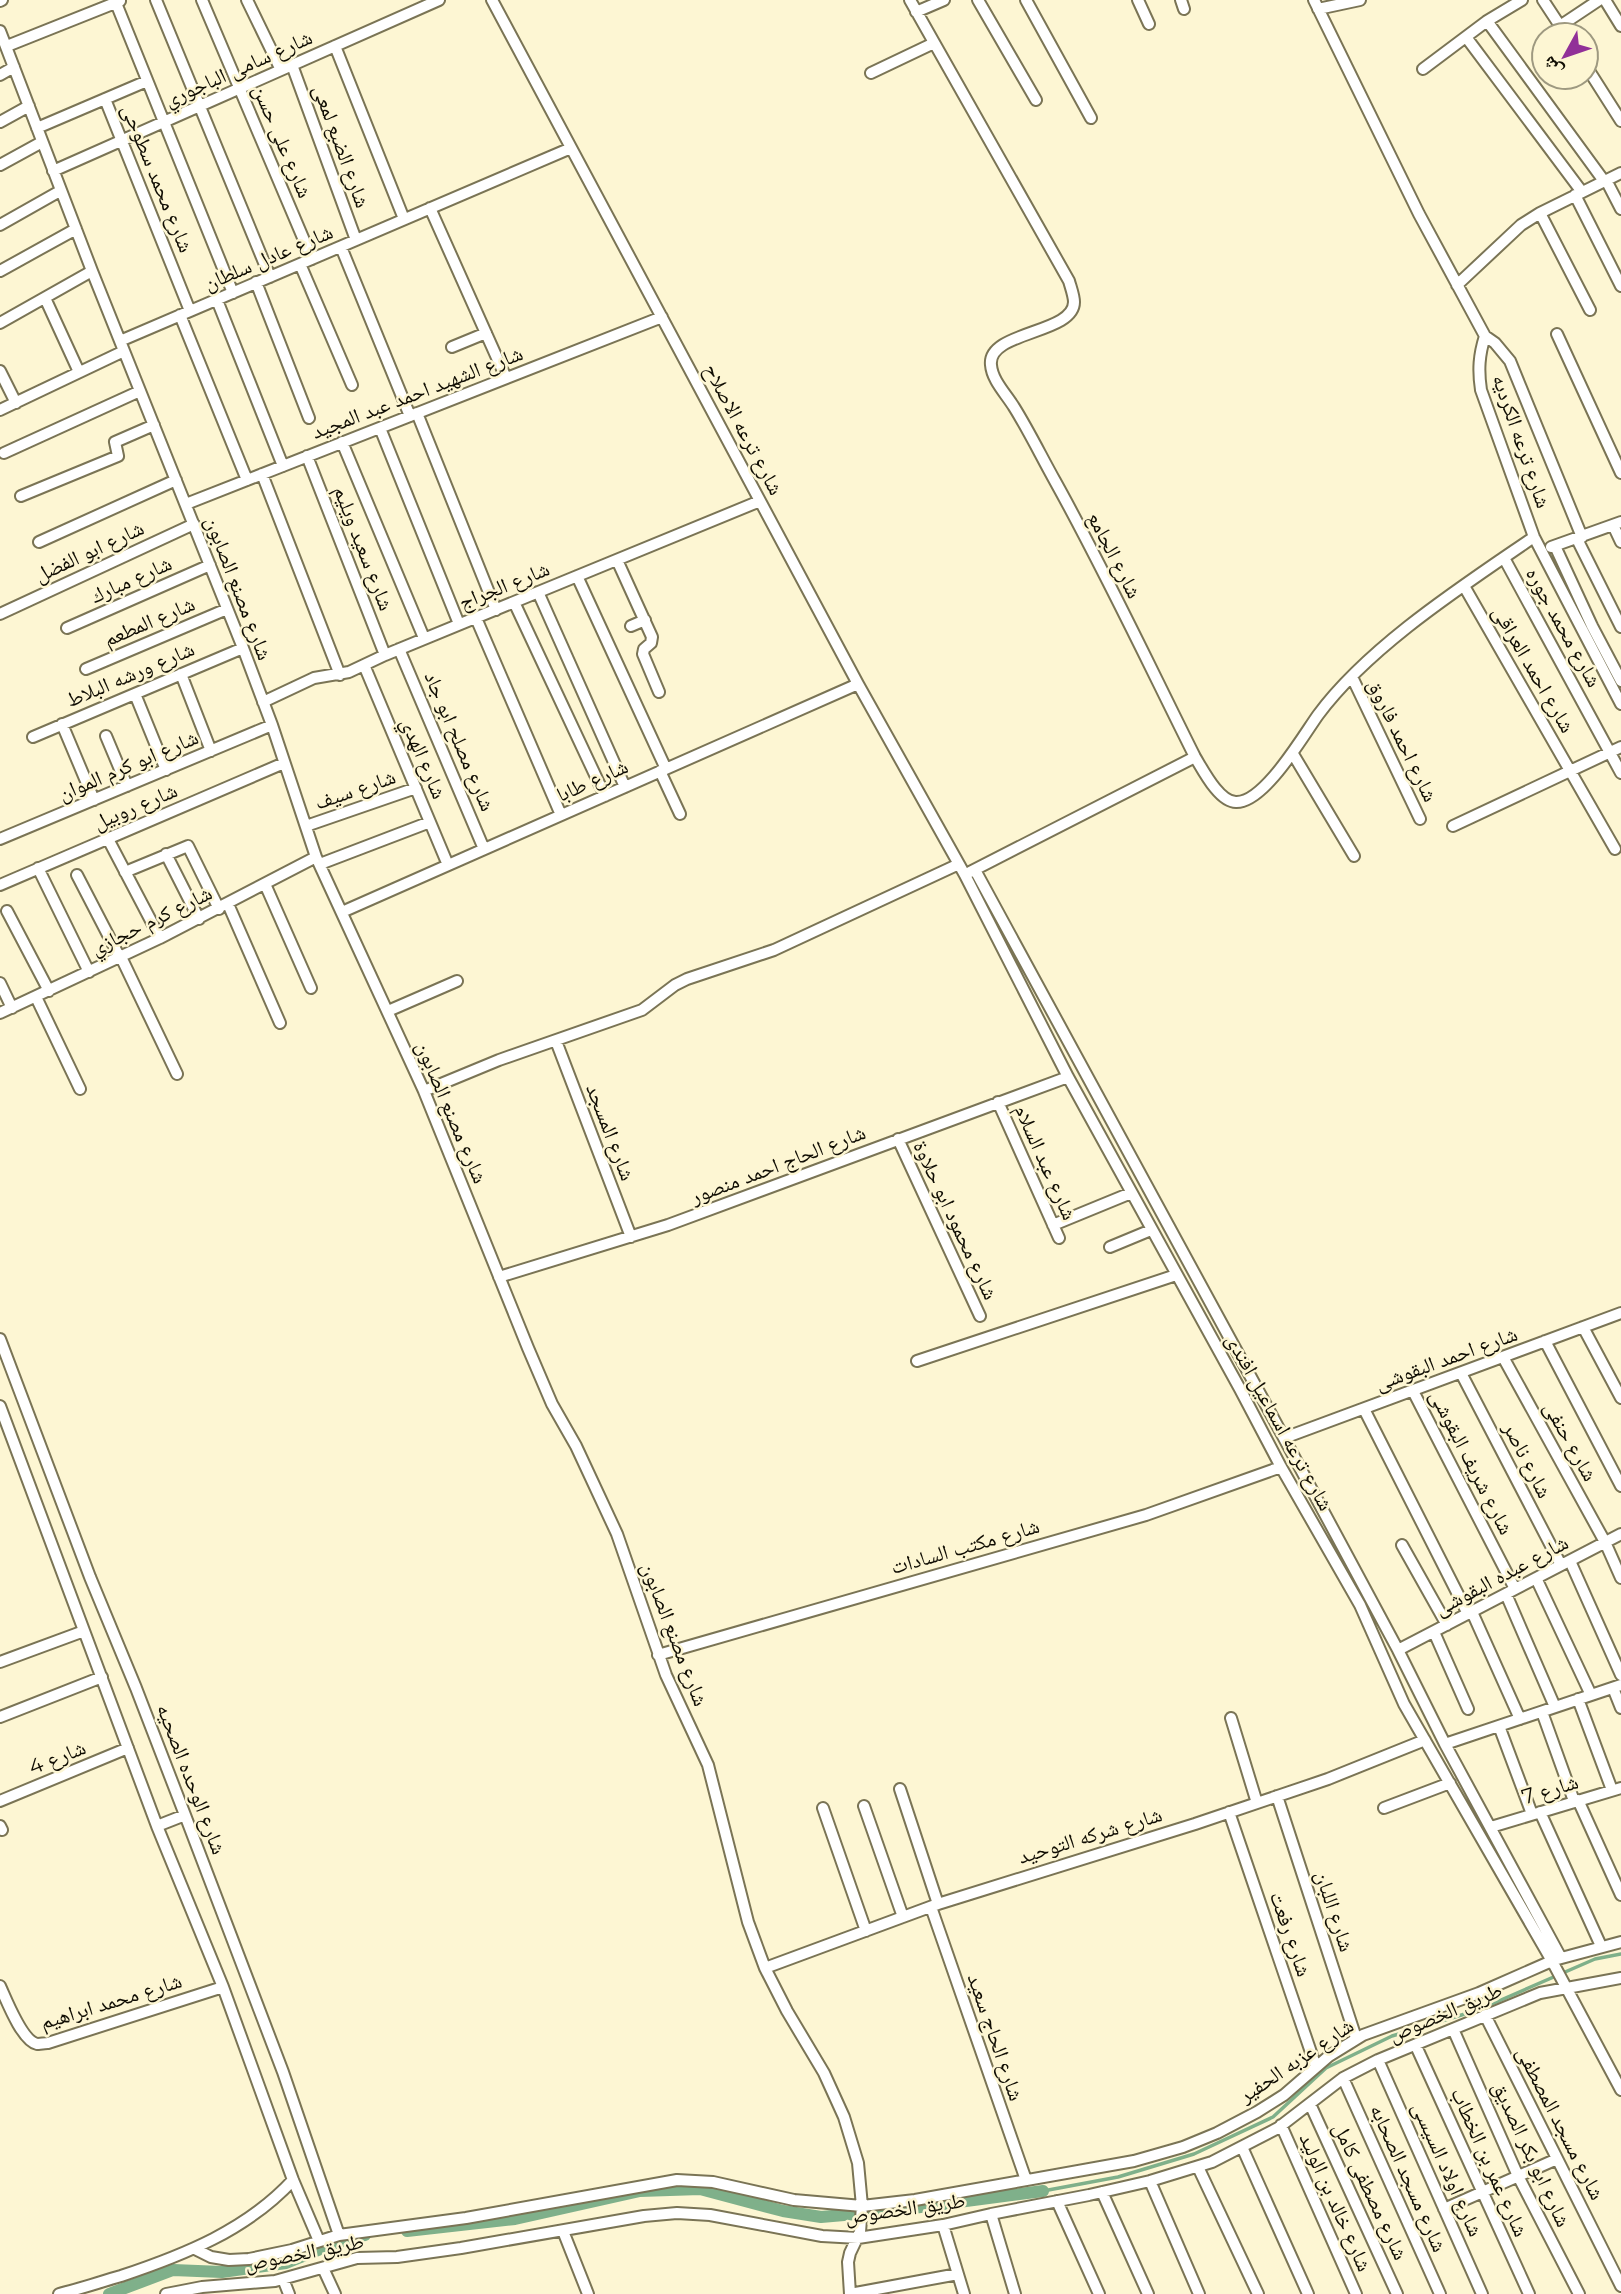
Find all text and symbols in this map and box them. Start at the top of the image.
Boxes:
north arrow [1530,21,1600,91]
street label: شارع سامى الباجوري [160,24,318,116]
text: ش [1537,51,1568,82]
street label: شارع على حسن [247,81,318,202]
street label: شارع الضبع لمعى [307,81,376,211]
street label: شارع محمد سطوحى [116,100,199,256]
street label: شارع عادل سلطان [200,219,337,296]
street label: شارع الشهيد احمد عبد المجيد [308,340,526,445]
street label: شارع ترعه الاصلاح [698,359,789,499]
street label: شارع ترعه الكرديه [1486,371,1557,511]
street label: شارع سعيد ويليم [327,482,399,615]
street label: شارع الجامع [1082,508,1147,603]
street label: شارع مصنع الصابون [199,513,278,664]
street label: شارع ابو الفضل [30,515,148,588]
street label: شارع مبارك [87,550,176,609]
street label: شارع الجراج [455,555,553,615]
street label: شارع محمد جوره [1520,563,1607,692]
street label: شارع المطعم [100,591,199,653]
street label: شارع احمد العراقى [1487,601,1581,738]
street label: شارع ورشه البلاط [62,636,198,713]
street label: شارع مصلح ابو جاد [418,667,501,815]
street label: شارع احمد فاروق [1362,674,1444,806]
street label: شارع الهدي [392,714,452,804]
street label: شارع ابو كرم الموان [54,724,203,808]
street label: شارع طابا [552,753,632,808]
street label: شارع سيف [311,764,399,815]
street label: شارع روبيل [89,777,181,836]
street label: شارع كرم حجازي [86,880,218,964]
street label: شارع مصنع الصابون [410,1037,493,1187]
street label: شارع المسجد [580,1080,641,1184]
street label: شارع عبد السلام [1008,1100,1083,1225]
street label: شارع الحاج احمد منصور [686,1119,869,1210]
street label: شارع محمود ابو حلاوة [907,1137,1004,1304]
street label: شارع احمد البقوشى [1371,1321,1521,1396]
street label: شارع ترعه اسماعيل افندى [1220,1329,1339,1515]
street label: شارع شريف البقوشى [1424,1385,1519,1539]
street label: شارع حنفى [1538,1397,1603,1486]
street label: شارع ناصر [1497,1417,1558,1502]
street label: شارع مكتب السادات [888,1513,1042,1580]
street label: شارع عبده البقوشى [1430,1529,1573,1622]
street label: شارع مصنع الصابون [635,1559,714,1710]
street label: شارع الوحده الصحيه [151,1700,232,1858]
street label: شارع 4 [25,1734,90,1781]
street label: شارع 7 [1519,1769,1582,1810]
street label: شارع شركه التوحيد [1015,1801,1165,1870]
street label: شارع اللبان [1309,1867,1360,1955]
street label: شارع رفعت [1264,1888,1317,1980]
street label: شارع محمد ابراهيم [37,1968,185,2036]
street label: شارع الحاج سعيد [962,1970,1029,2104]
street label: طريق الخصوص [1384,1977,1506,2048]
street label: شارع عزبه الحفير [1233,2012,1359,2109]
street label: شارع مسجد المصطفى [1511,2042,1610,2204]
street label: شارع ابو بكر الصديق [1487,2077,1577,2231]
street label: شارع عمر بن الخطاب [1445,2084,1534,2241]
street label: شارع اولاد السيسى [1406,2098,1489,2241]
street label: شارع مسجد الصحابه [1364,2100,1453,2256]
street label: شارع مصطفى كامل [1327,2118,1414,2264]
street label: شارع خالد بن الوليد [1293,2129,1378,2275]
street label: طريق الخصوص [843,2187,967,2230]
street label: طريق الخصوص [242,2228,366,2277]

